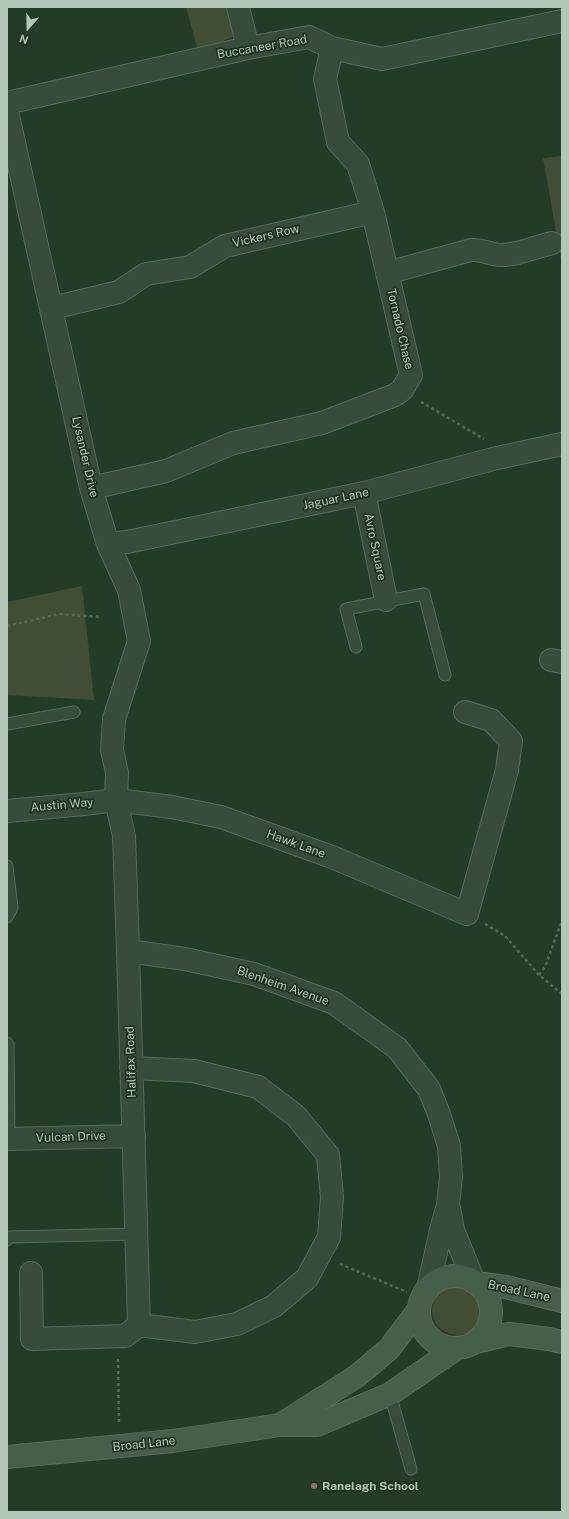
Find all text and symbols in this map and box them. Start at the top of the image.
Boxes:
north arrow [8,8,48,48]
text: N [18,32,30,46]
street label: Buccaneer Road [216,32,308,62]
street label: Vickers Row [231,221,301,251]
street label: Tornado Chase [384,287,416,371]
street label: Lysander Drive [69,415,101,499]
street label: Jaguar Lane [302,485,370,513]
street label: Avro Square [361,512,389,582]
street label: Austin Way [30,795,94,815]
street label: Hawk Lane [265,827,327,861]
street label: Blenheim Avenue [235,964,331,1008]
street label: Halifax Road [123,1026,139,1098]
street label: Vulcan Drive [36,1129,106,1145]
street label: Broad Lane [487,1277,551,1305]
street label: Broad Lane [112,1434,176,1454]
place label: Ranelagh School [322,1479,419,1493]
marker: Ranelagh School [309,1481,319,1491]

